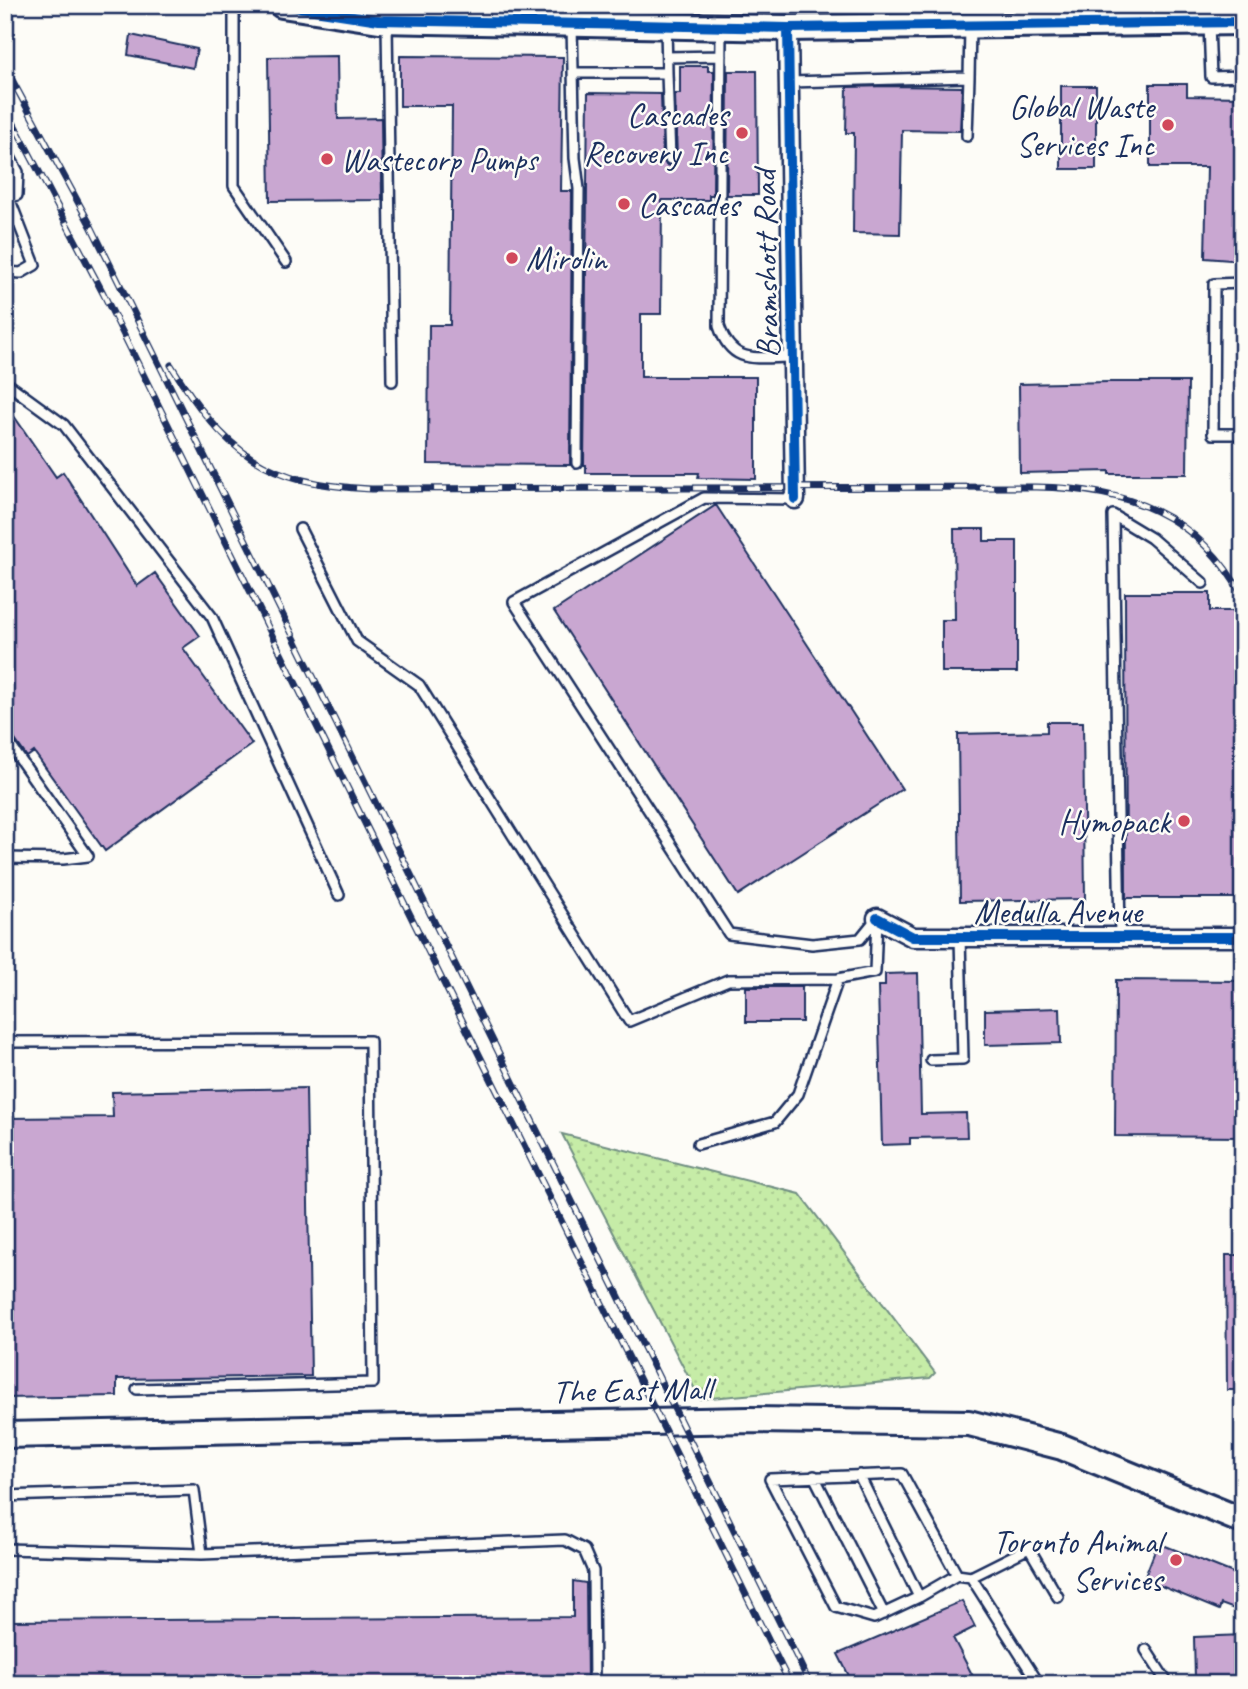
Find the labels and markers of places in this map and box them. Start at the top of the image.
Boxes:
place label: Global Waste Services Inc [1009,86,1156,166]
place label: Cascades Recovery Inc [583,94,731,174]
marker: Global Waste Services Inc [1160,117,1176,133]
marker: Cascades Recovery Inc [734,125,750,141]
place label: Wastecorp Pumps [341,139,540,181]
marker: Wastecorp Pumps [319,151,335,167]
place label: Cascades [638,184,742,226]
marker: Cascades [616,196,632,212]
place label: Mirolin [526,238,609,280]
marker: Mirolin [504,250,520,266]
place label: Hymopack [1059,801,1172,843]
marker: Hymopack [1176,813,1192,829]
place label: Toronto Animal Services [993,1521,1167,1601]
marker: Toronto Animal Services [1168,1552,1184,1568]

